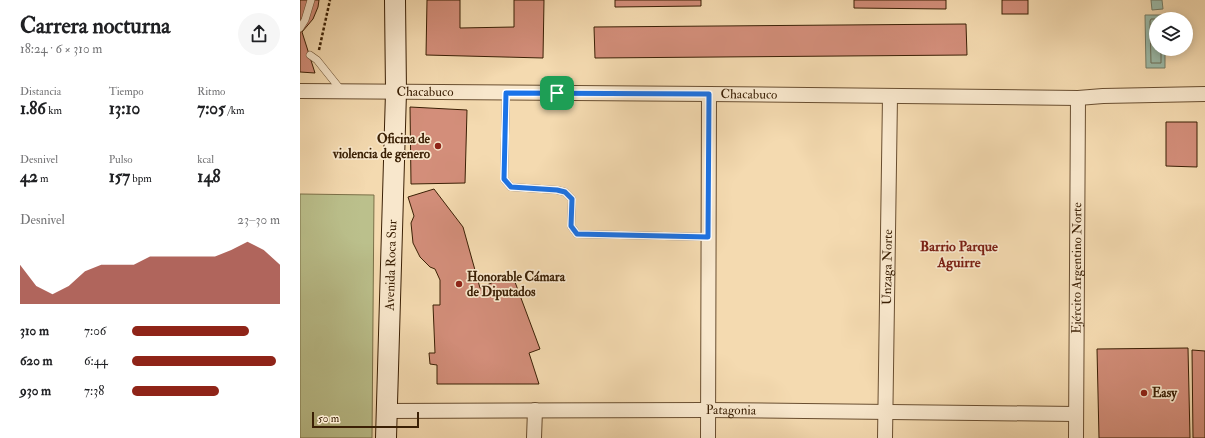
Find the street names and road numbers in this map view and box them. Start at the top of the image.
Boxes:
street label: Chacabuco [396,84,453,100]
street label: Chacabuco [720,86,778,103]
street label: Ejército Argentino Norte [1069,202,1085,334]
street label: Avenida Roca Sur [382,219,400,312]
street label: Unzaga Norte [879,229,896,305]
street label: Patagonia [706,402,757,419]

